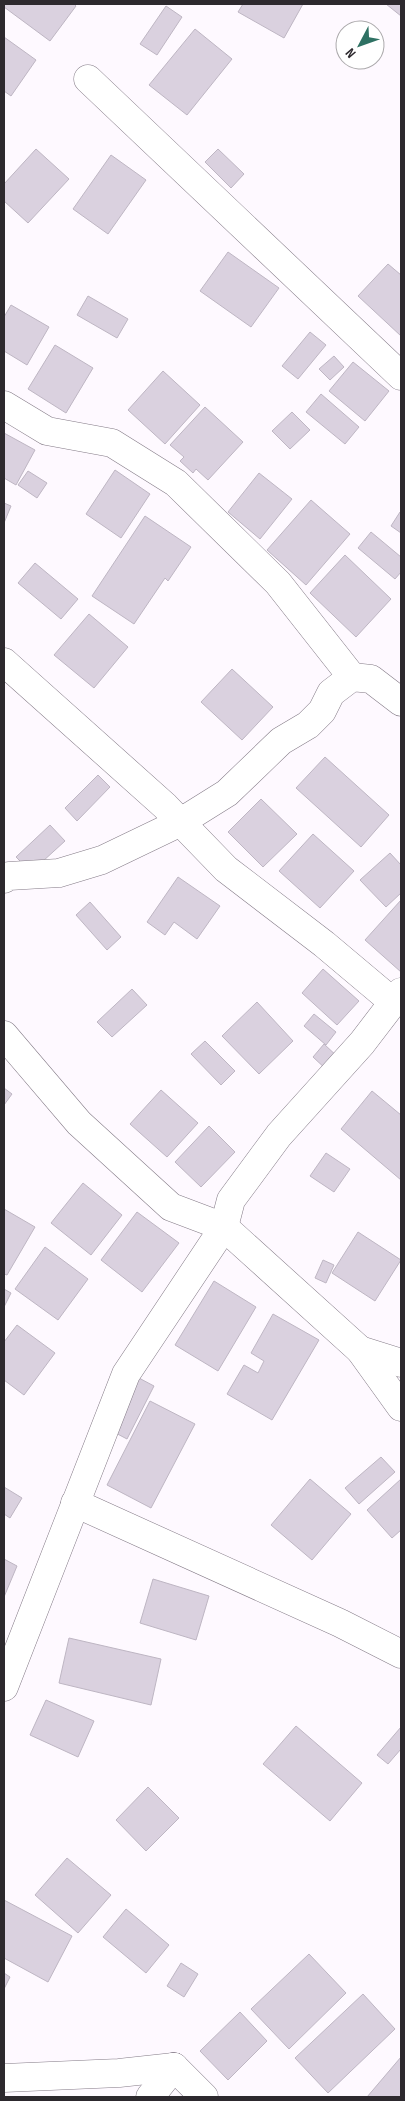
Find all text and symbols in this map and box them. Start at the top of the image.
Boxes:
north arrow [335,20,385,70]
text: N [342,45,359,62]

